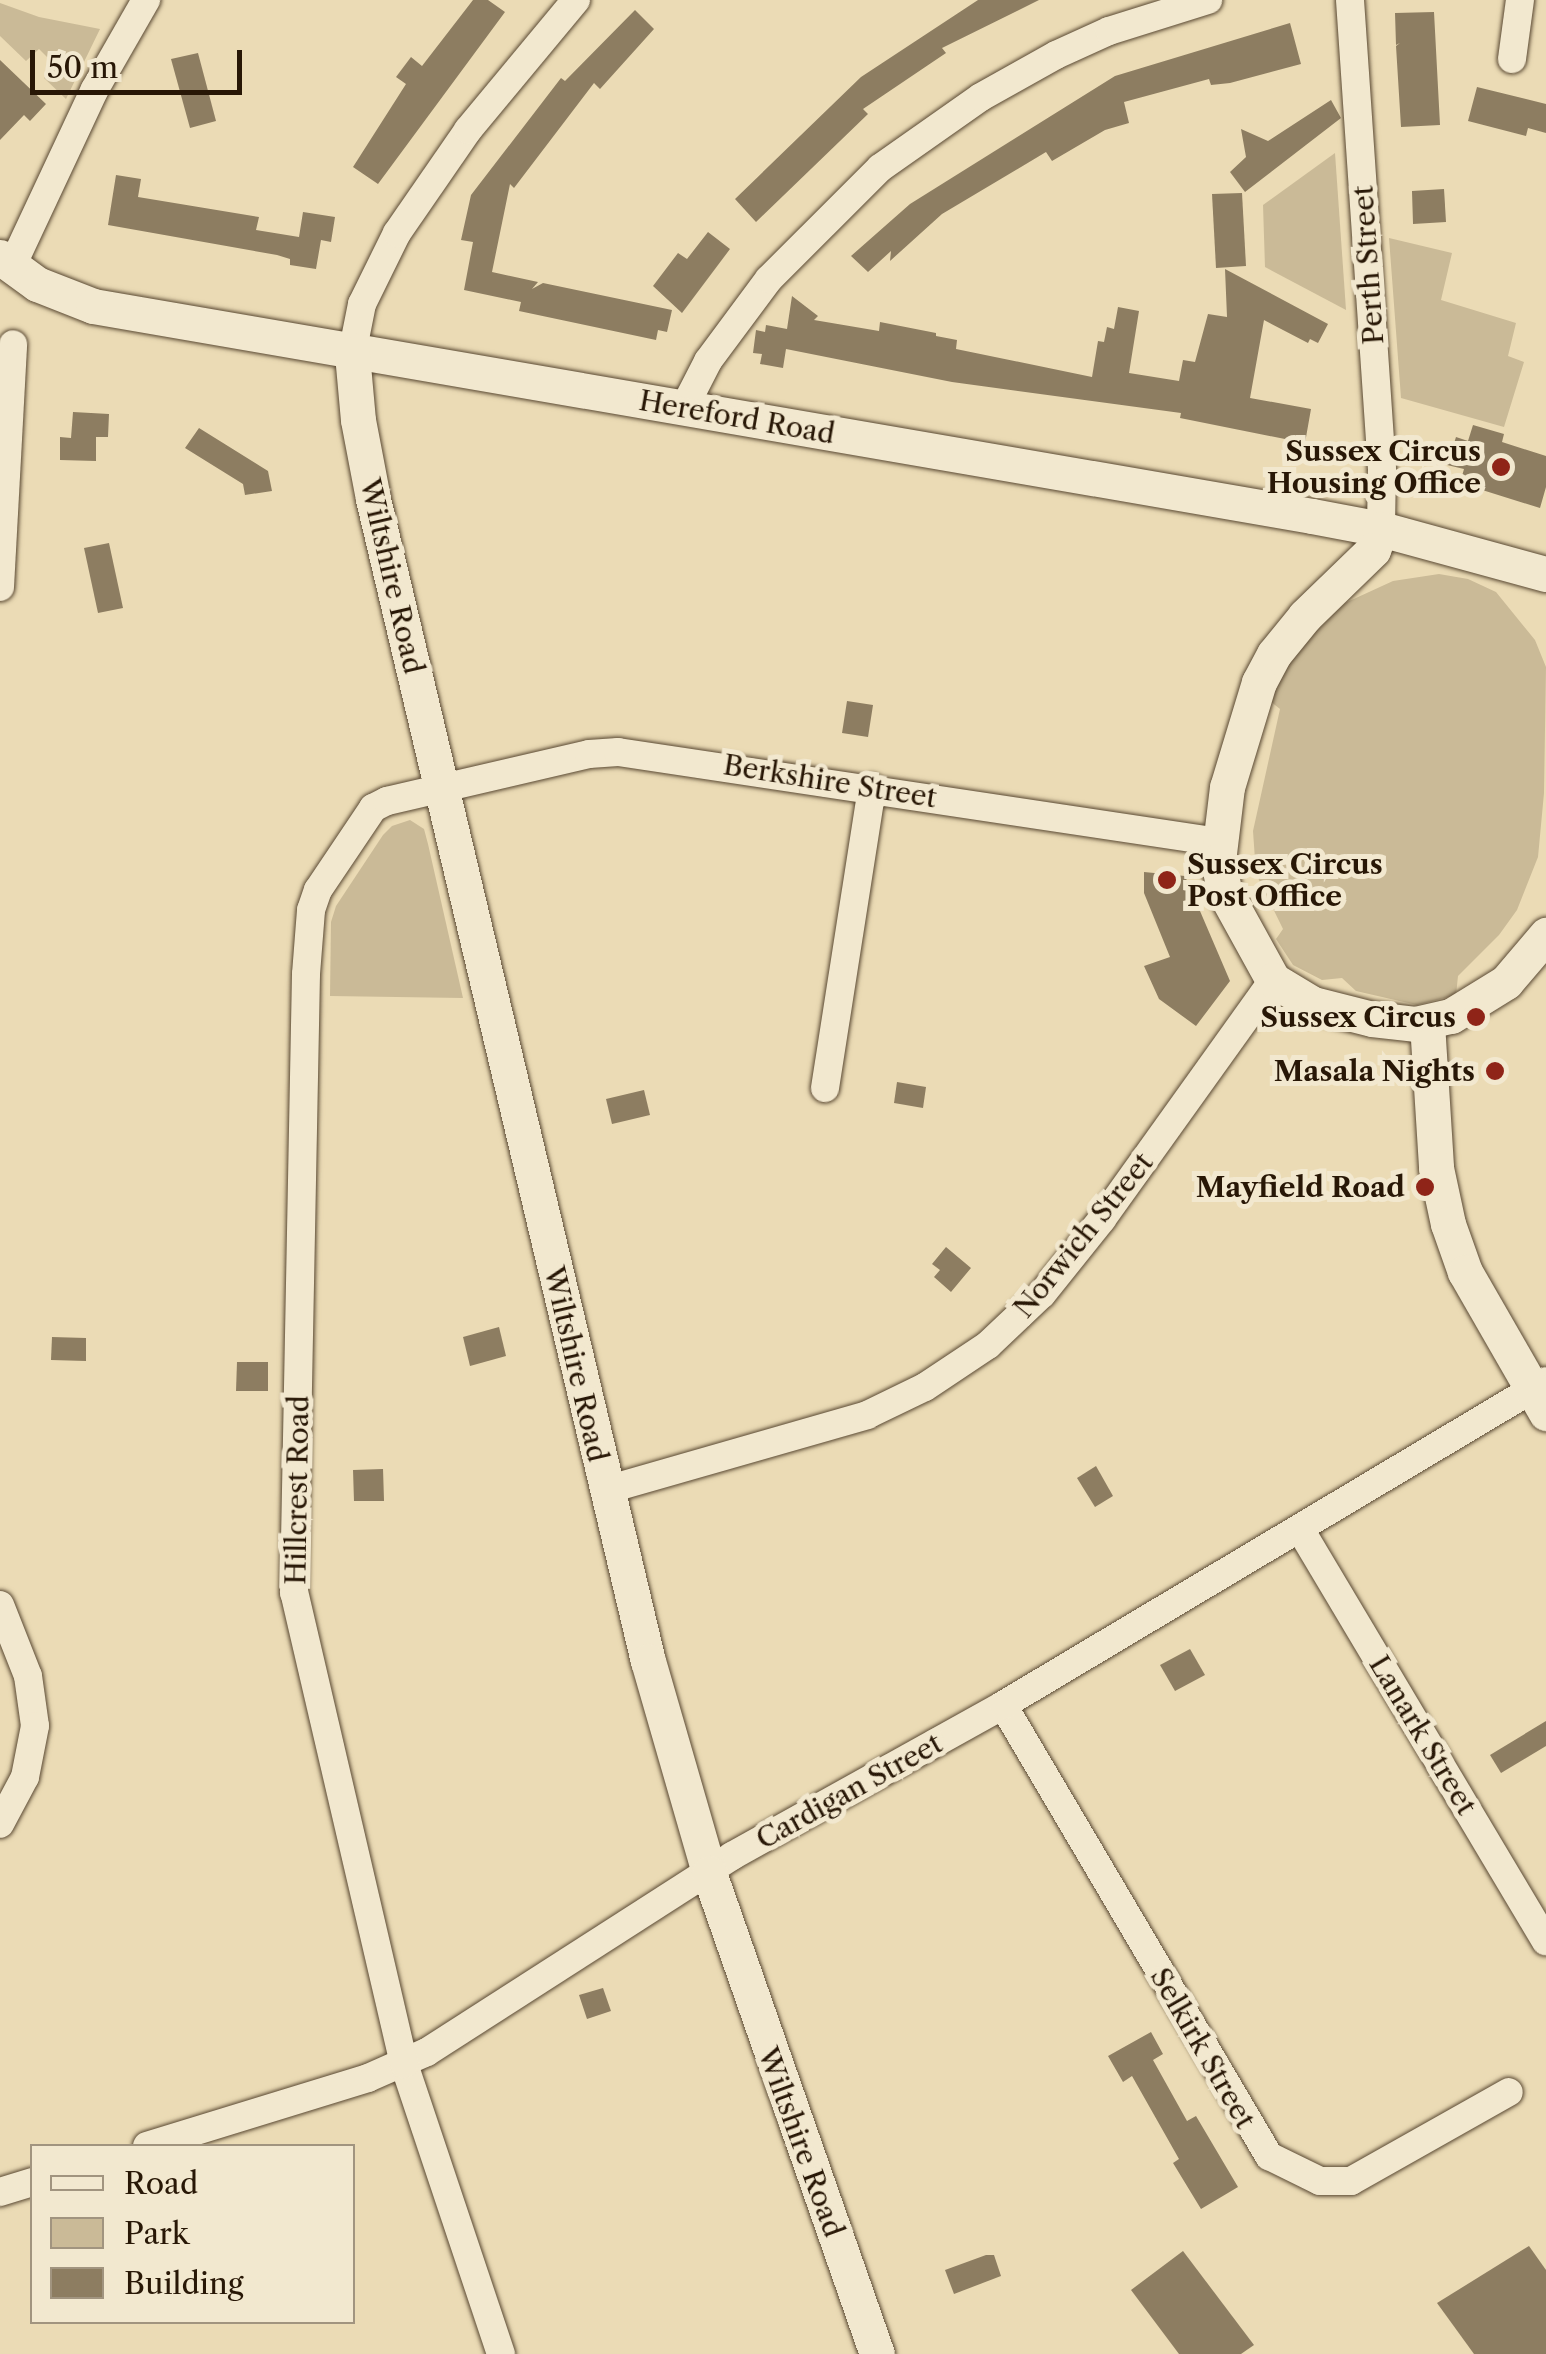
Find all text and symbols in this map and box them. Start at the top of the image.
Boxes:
scale bar [35,30,248,92]
text: 50 m [47,49,118,86]
street label: Perth Street [1346,184,1390,346]
street label: Hereford Road [637,383,837,451]
place label: Sussex Circus Housing Office [1267,434,1481,500]
marker: Sussex Circus Housing Office [1490,456,1512,478]
street label: Wiltshire Road [353,475,431,677]
street label: Berkshire Street [721,748,939,814]
place label: Sussex Circus Post Office [1187,847,1383,913]
marker: Sussex Circus Post Office [1156,869,1178,891]
place label: Sussex Circus [1260,1000,1456,1034]
marker: Sussex Circus [1465,1006,1487,1028]
place label: Masala Nights [1273,1054,1475,1088]
marker: Masala Nights [1484,1060,1506,1082]
street label: Norwich Street [1006,1146,1160,1324]
place label: Mayfield Road [1196,1170,1405,1204]
marker: Mayfield Road [1414,1176,1436,1198]
street label: Wiltshire Road [537,1263,615,1465]
street label: Hillcrest Road [279,1395,315,1585]
street label: Lanark Street [1362,1649,1484,1821]
street label: Cardigan Street [750,1726,948,1856]
street label: Selkirk Street [1143,1962,1263,2134]
street label: Wiltshire Road [751,2043,851,2241]
legend [30,2144,355,2324]
text: Road [124,2165,198,2202]
text: Park [124,2215,189,2252]
text: Building [124,2265,244,2302]

